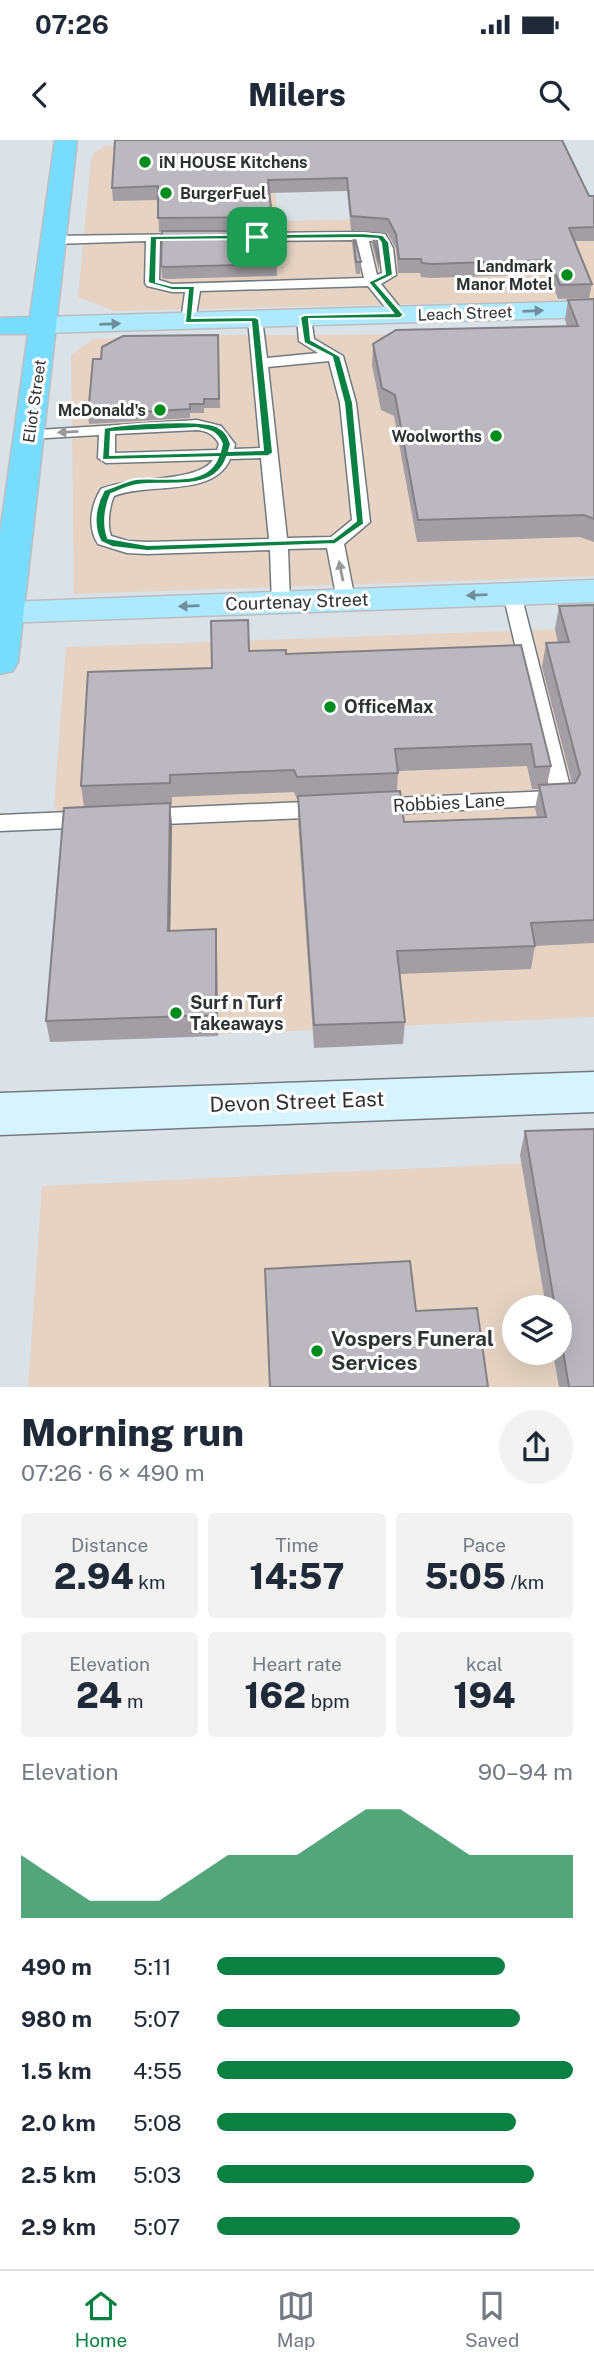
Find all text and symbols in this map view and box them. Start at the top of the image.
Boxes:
text: 07:26 [35,9,109,40]
icon: back [21,76,59,114]
text: Milers [248,76,346,113]
icon: search [535,76,573,114]
place label: iN HOUSE Kitchens [159,153,308,172]
marker: iN HOUSE Kitchens [137,154,153,170]
place label: BurgerFuel [180,184,266,203]
marker: BurgerFuel [158,185,174,201]
pin [227,207,287,267]
icon: arrive [238,218,276,256]
place label: Landmark Manor Motel [456,257,553,294]
marker: Landmark Manor Motel [559,267,575,283]
street label: Leach Street [417,302,513,325]
one-way arrow [523,306,545,317]
one-way arrow [99,318,121,329]
street label: Eliot Street [19,358,50,444]
place label: McDonald's [58,401,146,420]
marker: McDonald's [152,402,168,418]
one-way arrow [57,427,79,438]
place label: Woolworths [392,427,482,446]
marker: Woolworths [488,428,504,444]
one-way arrow [335,560,346,582]
street label: Courtenay Street [225,589,369,614]
one-way arrow [466,590,488,601]
one-way arrow [177,601,199,612]
place label: OfficeMax [344,696,434,717]
marker: OfficeMax [322,699,338,715]
street label: Robbies Lane [392,789,506,816]
place label: Surf n Turf Takeaways [190,992,283,1034]
marker: Surf n Turf Takeaways [168,1005,184,1021]
street label: Devon Street East [209,1086,385,1117]
map controls [502,1295,572,1365]
button: layers [502,1295,572,1365]
place label: Vospers Funeral Services [331,1326,494,1375]
marker: Vospers Funeral Services [309,1343,325,1359]
text: Morning run [21,1410,244,1455]
button: share [499,1410,573,1484]
text: 07:26 · 6 × 490 m [21,1459,205,1486]
text: Distance [71,1534,148,1556]
text: Time [275,1534,319,1556]
text: Pace [463,1534,506,1556]
text: 2.94 [54,1556,134,1597]
text: 14:57 [249,1556,345,1597]
text: 5:05 [424,1556,506,1597]
text: km [134,1571,165,1593]
text: /km [506,1571,544,1593]
text: Elevation [69,1653,150,1675]
text: Heart rate [252,1653,342,1675]
text: kcal [466,1653,503,1675]
text: 24 [76,1675,122,1716]
text: 162 [244,1675,306,1716]
text: 194 [453,1675,515,1716]
text: m [122,1690,143,1712]
text: bpm [306,1690,350,1712]
text: Elevation [21,1758,119,1785]
text: 90–94 m [478,1758,573,1785]
text: 490 m [21,1953,92,1980]
text: 5:11 [133,1953,172,1980]
text: 980 m [21,2005,92,2032]
text: 5:07 [133,2005,180,2032]
text: 1.5 km [21,2057,92,2084]
text: 4:55 [133,2057,182,2084]
text: 2.0 km [21,2109,96,2136]
text: 5:08 [133,2109,182,2136]
text: 2.5 km [21,2161,96,2188]
text: 5:03 [133,2161,181,2188]
text: 2.9 km [21,2213,96,2240]
text: 5:07 [133,2213,180,2240]
tab: Home [75,2287,127,2351]
tab: Map [277,2287,315,2351]
tab: Saved [465,2287,519,2351]

